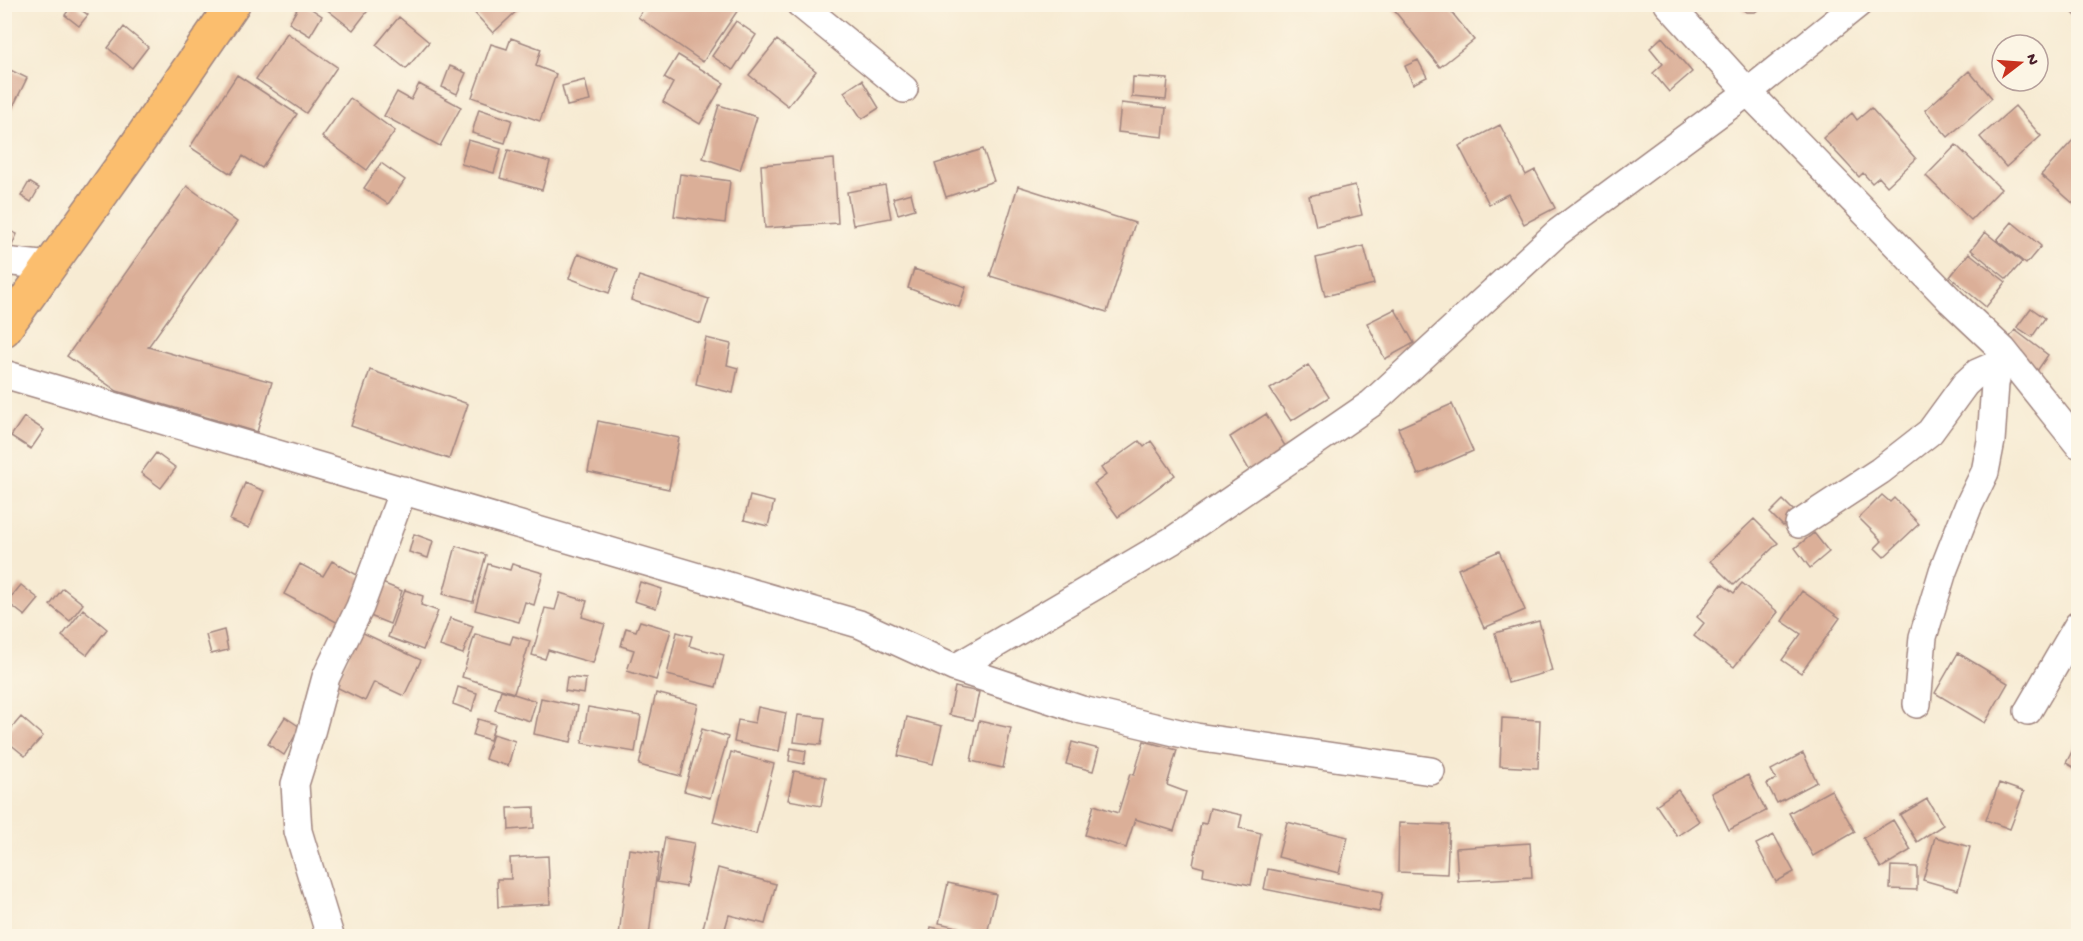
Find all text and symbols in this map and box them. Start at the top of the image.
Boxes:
north arrow [1990,33,2050,93]
text: N [2020,52,2042,68]

